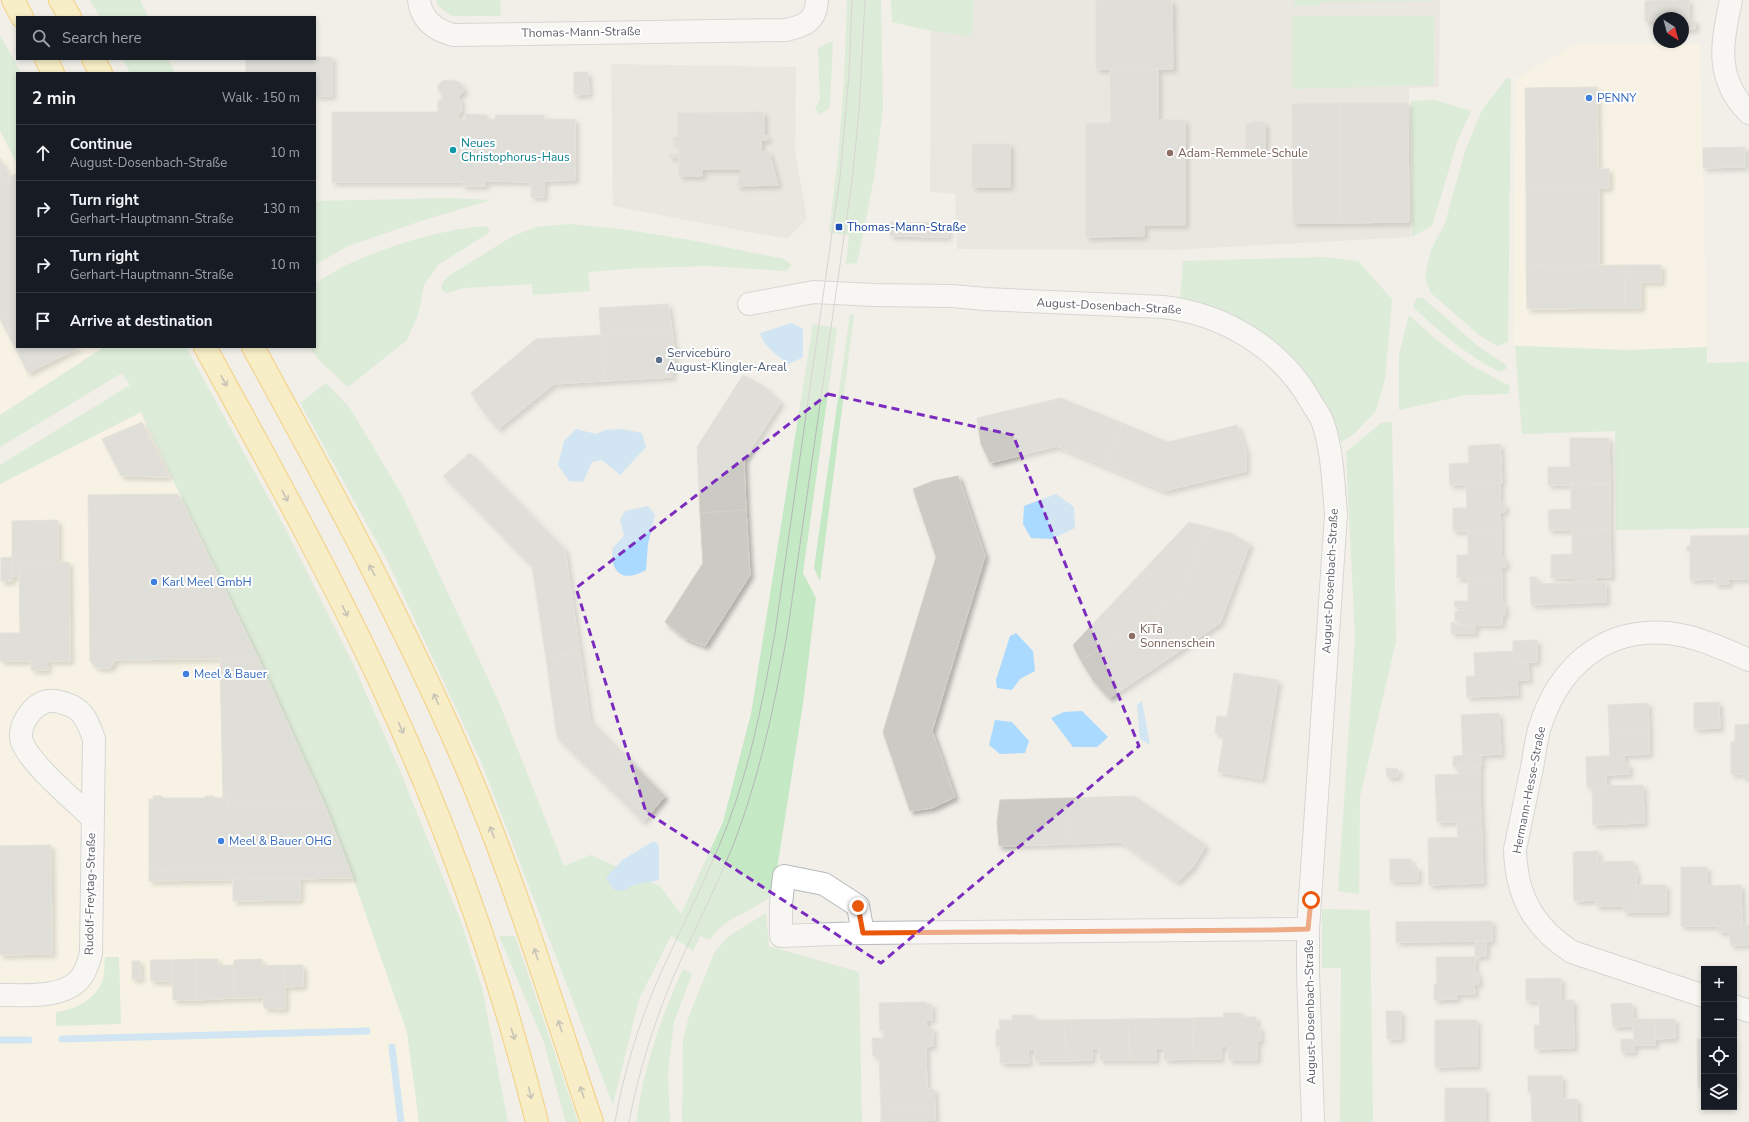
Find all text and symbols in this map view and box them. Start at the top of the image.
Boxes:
north arrow [1653,12,1689,48]
search box [16,16,316,60]
street label: Thomas-Mann-Straße [521,23,641,41]
icon: search [30,27,52,49]
text: Search here [62,28,142,48]
text: 2 min [32,87,76,110]
text: Walk · 150 m [222,89,300,107]
place label: PENNY [1597,90,1637,106]
marker: PENNY [1584,93,1594,103]
text: Continue [70,134,132,154]
place label: Neues Christophorus-Haus [461,135,570,165]
icon: ahead [32,142,54,164]
text: 10 m [270,144,300,162]
marker: Neues Christophorus-Haus [448,145,458,155]
place label: Adam-Remmele-Schule [1178,145,1308,161]
marker: Adam-Remmele-Schule [1165,148,1175,158]
text: August-Dosenbach-Straße [70,154,227,172]
text: Turn right [70,190,139,210]
icon: right [32,198,54,220]
text: 130 m [262,200,300,218]
text: Gerhart-Hauptmann-Straße [70,210,233,228]
place label: Thomas-Mann-Straße [847,219,966,235]
marker: Thomas-Mann-Straße [834,222,844,232]
text: Turn right [70,246,139,266]
icon: right [32,254,54,276]
text: 10 m [270,256,300,274]
text: Gerhart-Hauptmann-Straße [70,266,233,284]
street label: August-Dosenbach-Straße [1036,294,1182,318]
icon: arrive [32,310,54,332]
text: Arrive at destination [70,311,213,331]
place label: Servicebüro August-Klingler-Areal [667,345,787,375]
marker: Servicebüro August-Klingler-Areal [654,355,664,365]
one-way arrow [220,375,228,387]
one-way arrow [282,489,290,501]
street label: August-Dosenbach-Straße [1318,508,1342,654]
one-way arrow [368,564,375,576]
place label: Karl Meel GmbH [162,574,252,590]
marker: Karl Meel GmbH [149,577,159,587]
one-way arrow [342,605,349,617]
place label: KiTa Sonnenschein [1140,621,1215,651]
marker: KiTa Sonnenschein [1127,631,1137,641]
place label: Meel & Bauer [194,666,268,682]
marker: Meel & Bauer [181,669,191,679]
one-way arrow [432,694,439,706]
one-way arrow [398,722,405,734]
street label: Hermann-Hesse-Straße [1509,725,1549,855]
one-way arrow [487,826,495,838]
street label: Rudolf-Freytag-Straße [81,833,99,955]
place label: Meel & Bauer OHG [229,833,332,849]
marker: Meel & Bauer OHG [216,836,226,846]
route start [1302,891,1320,909]
route end [849,897,867,915]
street label: August-Dosenbach-Straße [1301,939,1319,1085]
one-way arrow [532,948,540,960]
map controls [1701,966,1737,1110]
button: + [1701,966,1737,1002]
button: − [1701,1002,1737,1038]
one-way arrow [556,1020,563,1033]
one-way arrow [510,1027,517,1040]
button: locate [1701,1038,1737,1074]
button: layers [1701,1074,1737,1110]
one-way arrow [578,1085,585,1098]
one-way arrow [526,1086,534,1099]

